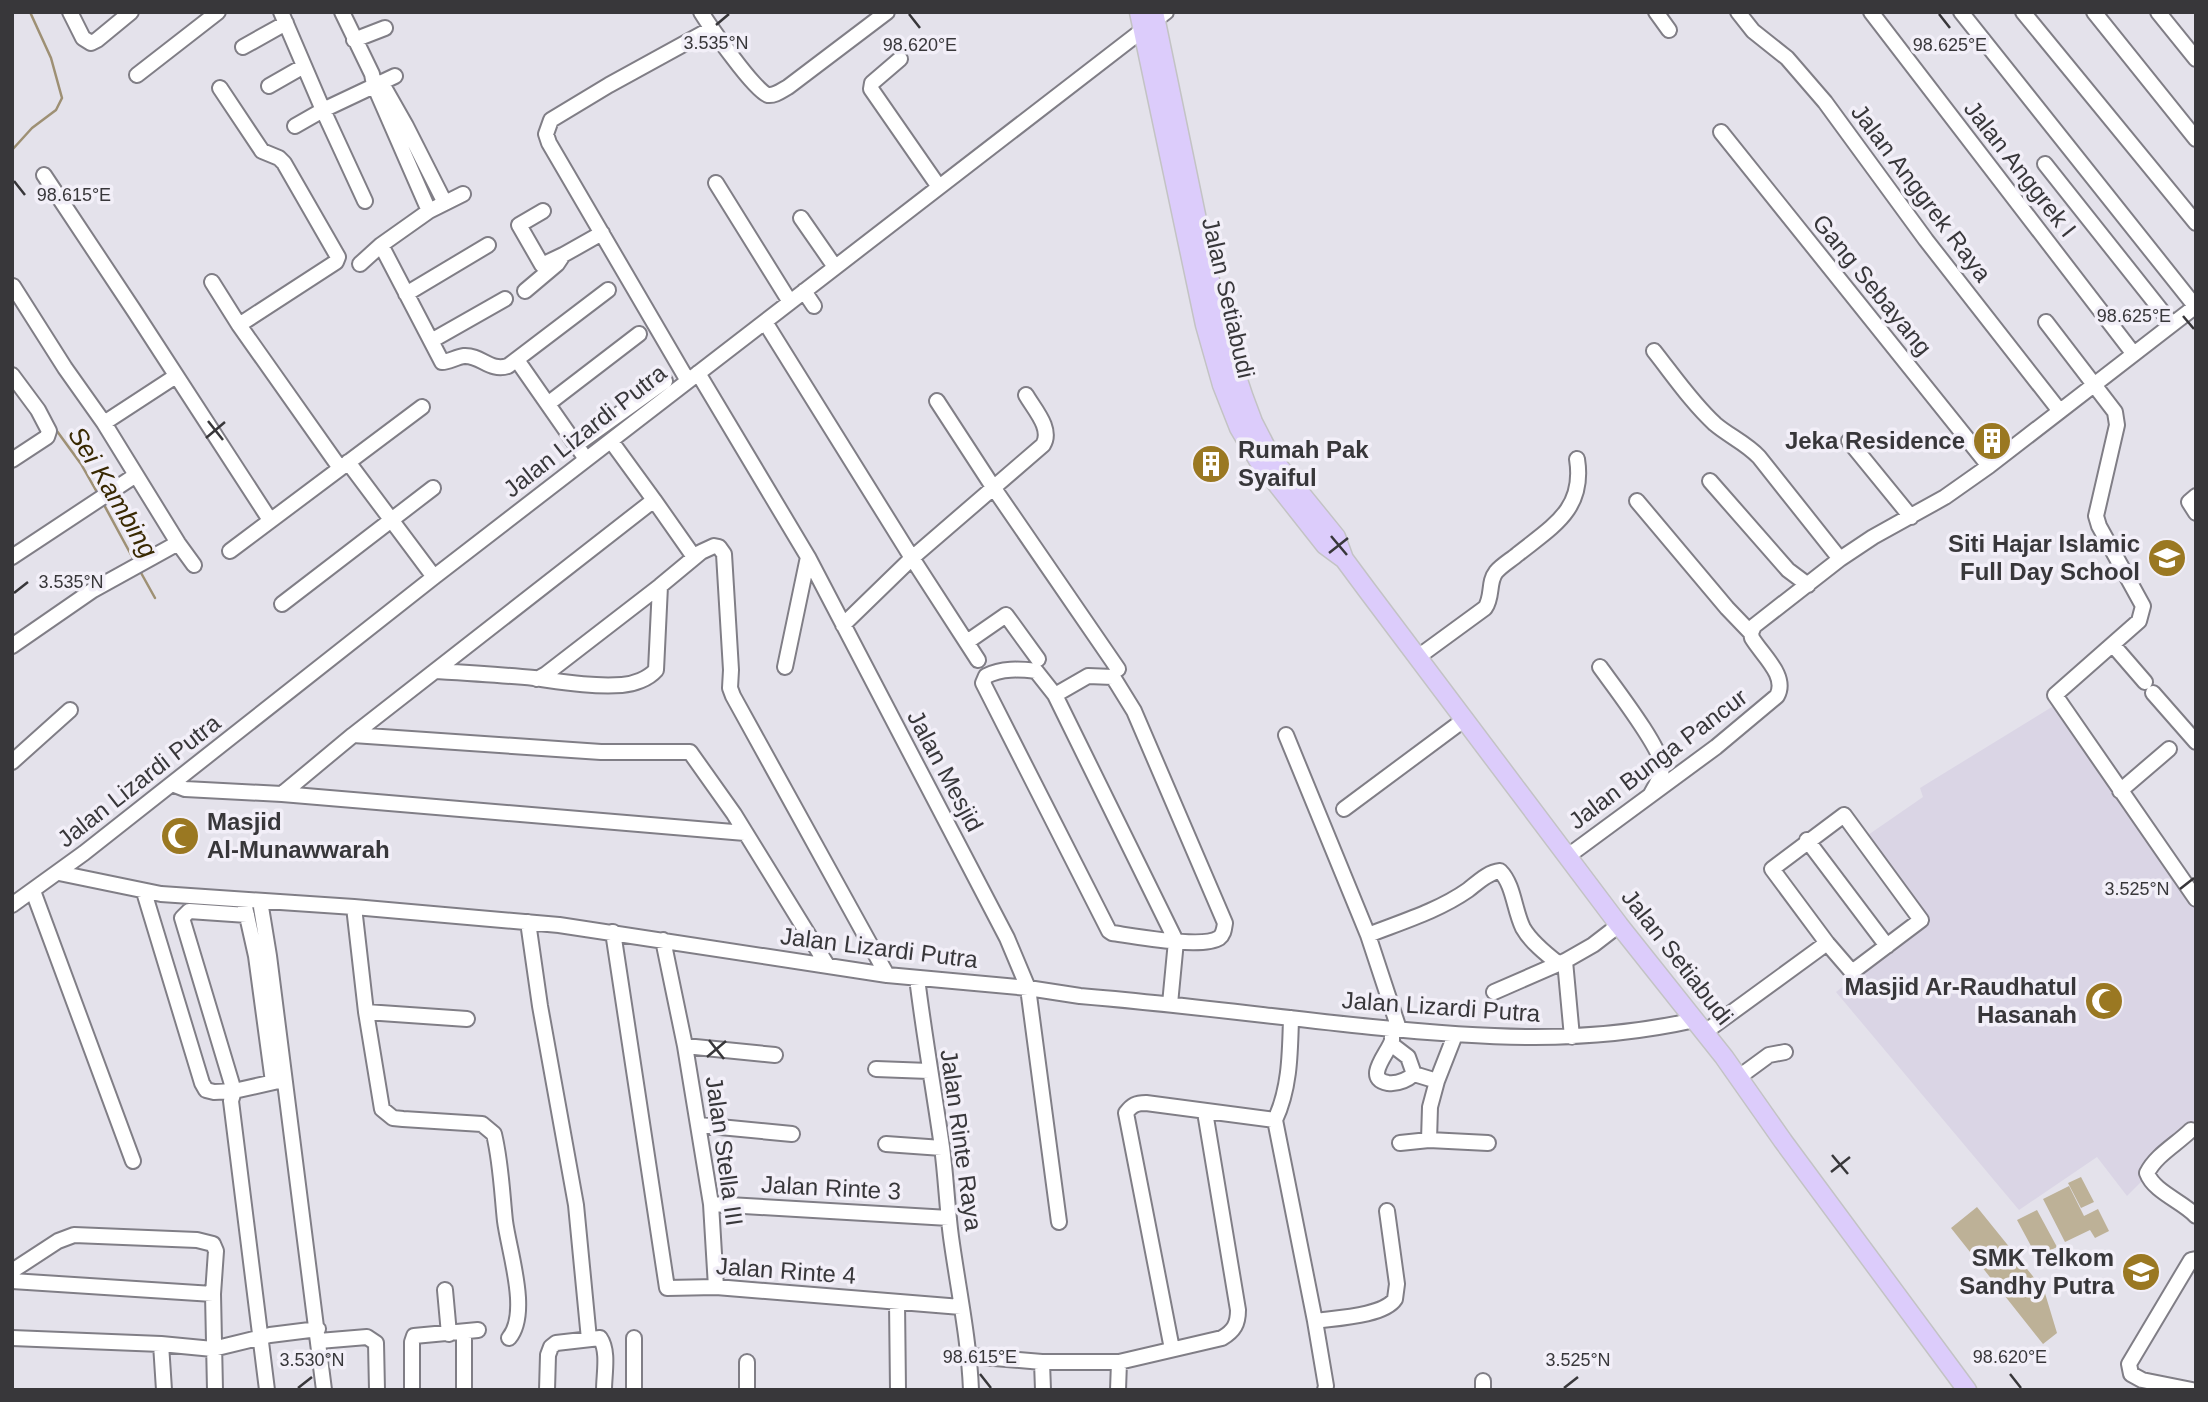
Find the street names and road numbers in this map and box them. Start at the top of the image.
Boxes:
street label: Jalan Anggrek I [1959,95,2082,242]
street label: Jalan Anggrek Raya [1846,99,1997,287]
street label: Gang Sebayang [1807,209,1937,361]
street label: Jalan Setiabudi [1197,215,1260,381]
street label: Jalan Lizardi Putra [498,358,672,502]
street label: Jalan Bunga Pancur [1563,683,1752,834]
street label: Jalan Mesjid [902,706,989,836]
street label: Jalan Lizardi Putra [52,708,226,852]
street label: Jalan Setiabudi [1616,884,1739,1030]
street label: Jalan Lizardi Putra [779,922,980,973]
street label: Jalan Lizardi Putra [1341,986,1542,1027]
street label: Jalan Rinte Raya [935,1048,988,1233]
street label: Jalan Stella III [701,1074,748,1227]
street label: Jalan Rinte 3 [760,1170,902,1205]
street label: Jalan Rinte 4 [715,1252,857,1289]

